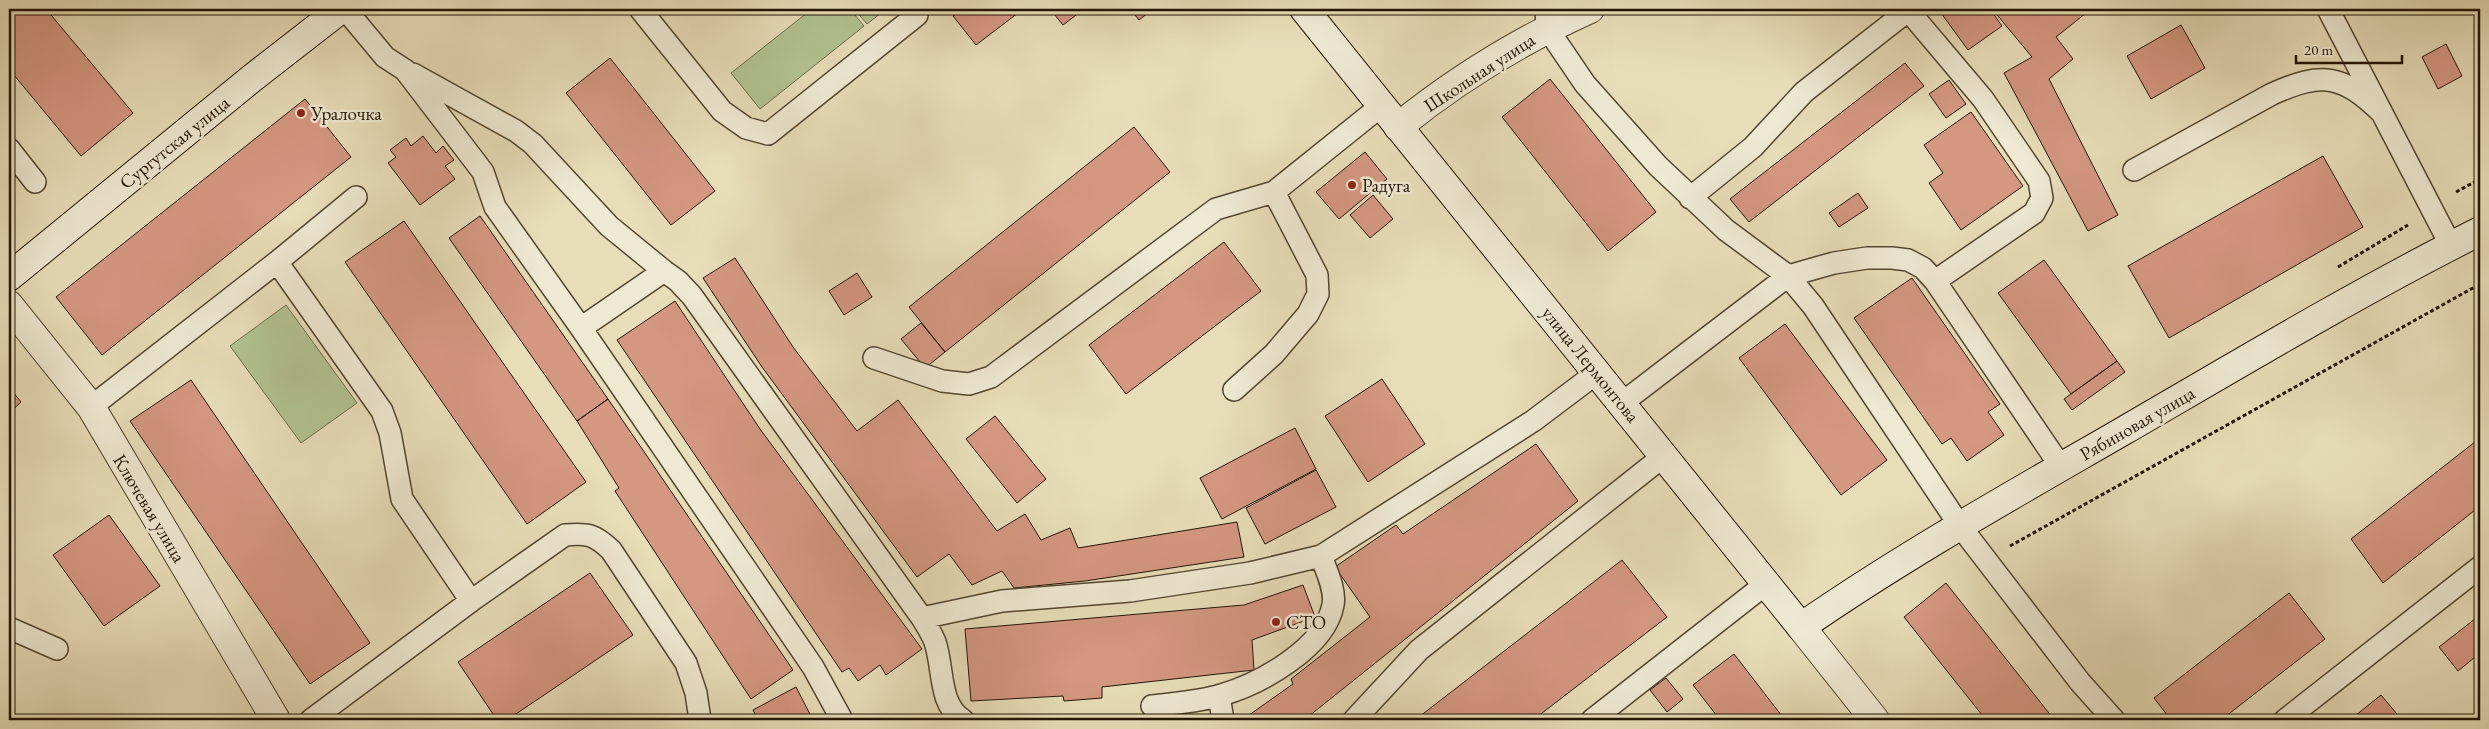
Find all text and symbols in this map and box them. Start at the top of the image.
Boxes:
street label: Школьная улица [1419,27,1540,118]
scale bar [2296,32,2403,64]
text: 20 m [2304,40,2333,59]
street label: Сургутская улица [114,90,235,195]
place label: Уралочка [310,101,382,126]
marker: Уралочка [295,107,307,119]
place label: Радуга [1362,173,1411,198]
marker: Радуга [1346,179,1358,191]
street label: улица Лермонтова [1536,301,1646,428]
street label: Рябиновая улица [2075,380,2200,467]
street label: Ключевая улица [107,449,192,568]
place label: СТО [1286,610,1326,635]
marker: СТО [1270,616,1282,628]

